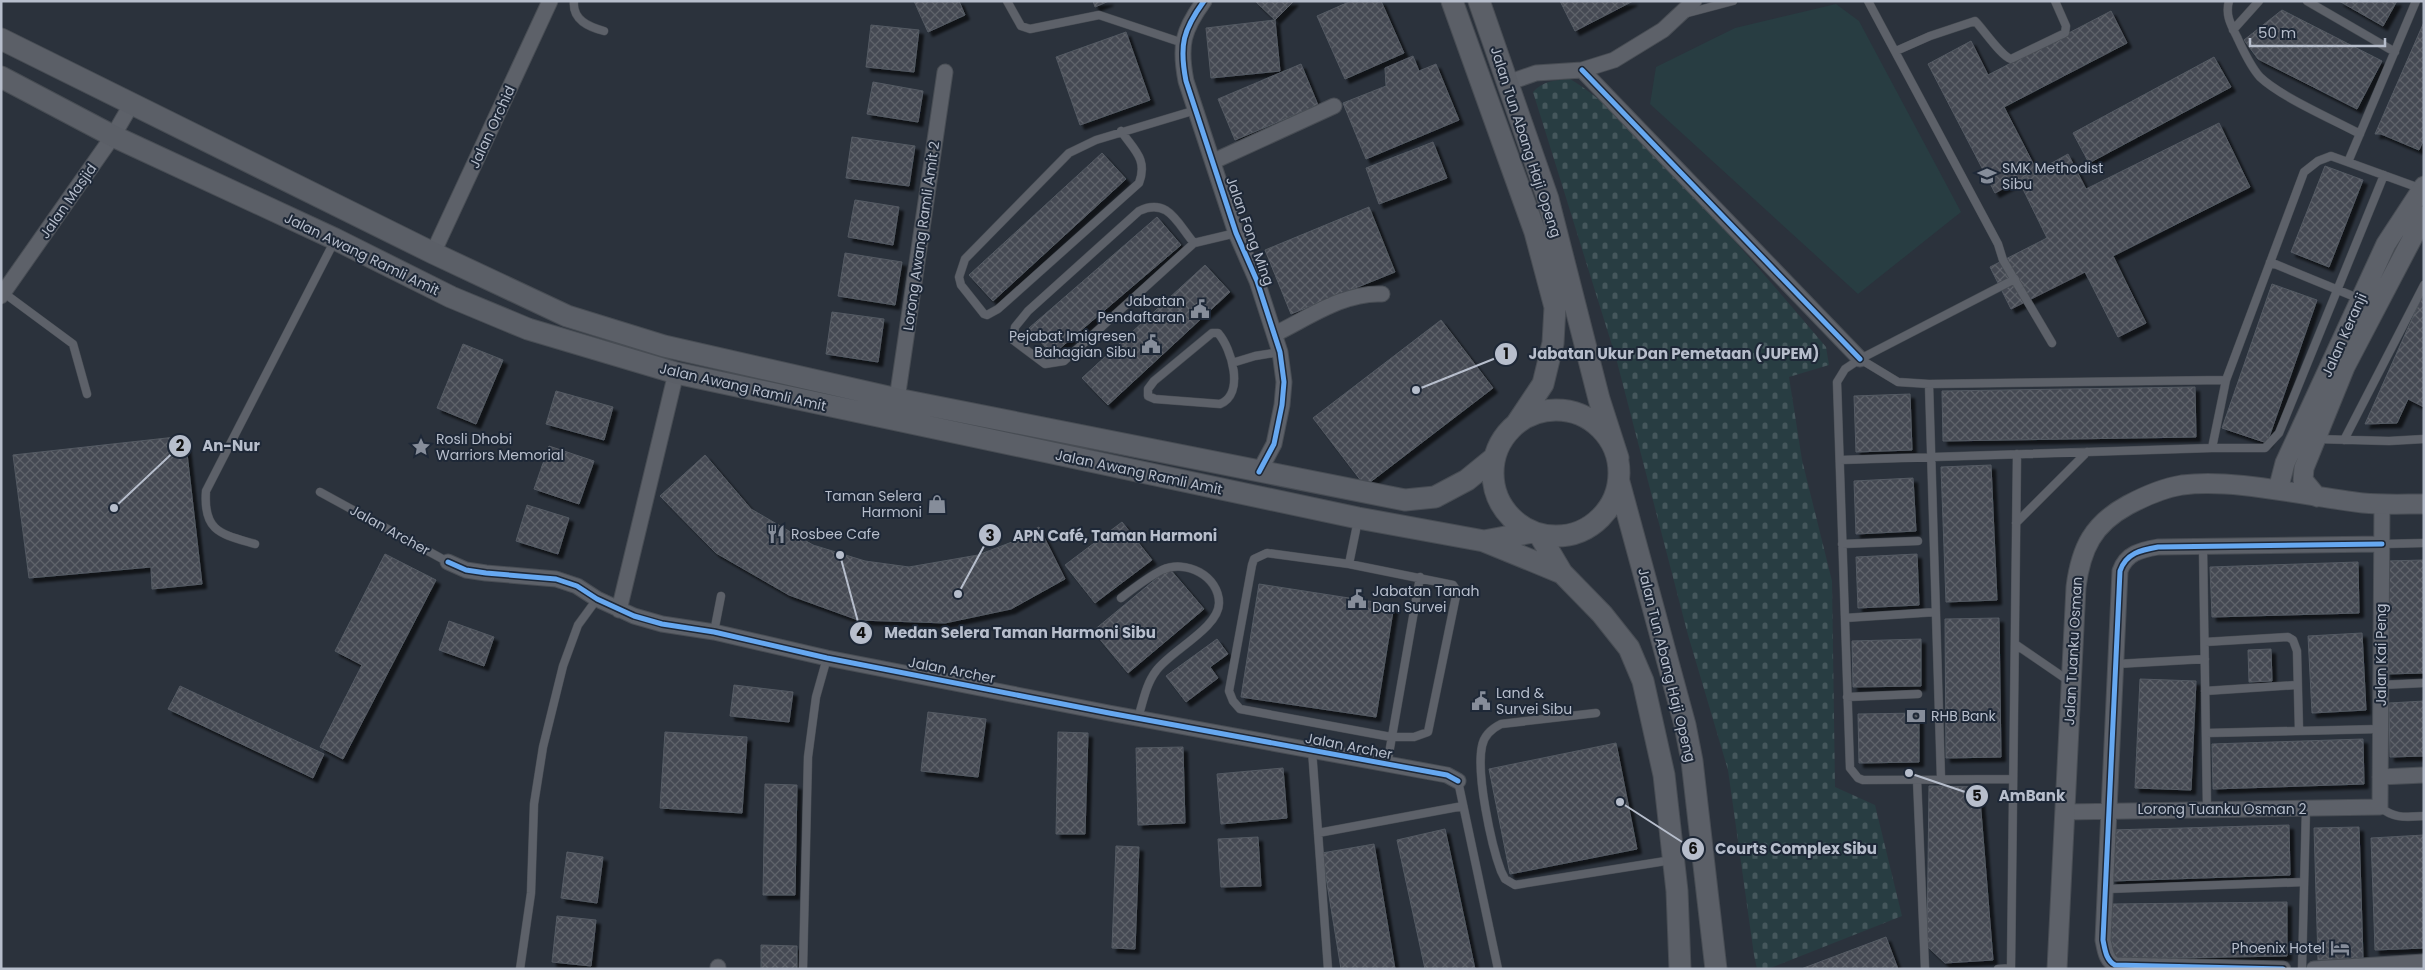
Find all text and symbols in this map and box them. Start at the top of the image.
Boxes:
scale bar [2250,15,2385,47]
text: 50 m [2258,22,2296,43]
street label: Jalan Tun Abang Haji Openg [1486,44,1566,240]
street label: Jalan Orchid [464,82,520,172]
street label: Lorong Awang Ramli Amit 2 [898,140,944,332]
place label: SMK Methodist Sibu [2002,158,2103,194]
street label: Jalan Masjid [35,159,101,243]
school or university icon: SMK Methodist Sibu [1976,165,1998,187]
street label: Jalan Fong Ming [1221,174,1279,288]
street label: Jalan Awang Ramli Amit [281,208,443,300]
street label: Jalan Keranji [2317,290,2371,380]
place label: Jabatan Pendaftaran [1098,291,1185,327]
public building icon: Jabatan Pendaftaran [1189,298,1211,320]
place label: Pejabat Imigresen Bahagian Sibu [1009,326,1136,362]
public building icon: Pejabat Imigresen Bahagian Sibu [1140,333,1162,355]
callout: Jabatan Ukur Dan Pemetaan (JUPEM) [1494,339,1830,369]
text: 1 [1503,343,1509,364]
text: Jabatan Ukur Dan Pemetaan (JUPEM) [1528,343,1820,364]
street label: Jalan Awang Ramli Amit [658,358,828,416]
place label: Rosli Dhobi Warriors Memorial [436,429,564,465]
callout: An-Nur [167,431,270,461]
text: 2 [176,435,185,456]
text: An-Nur [202,435,260,456]
place icon: Rosli Dhobi Warriors Memorial [410,436,432,458]
street label: Jalan Awang Ramli Amit [1054,444,1224,500]
place label: Taman Selera Harmoni [825,486,922,522]
shop icon: Taman Selera Harmoni [926,493,948,515]
street label: Jalan Archer [346,500,434,560]
callout: APN Café, Taman Harmoni [978,520,1227,550]
restaurant icon: Rosbee Cafe [765,523,787,545]
place label: Rosbee Cafe [791,524,880,544]
text: 3 [985,525,995,546]
text: APN Café, Taman Harmoni [1013,525,1217,546]
street label: Jalan Tun Abang Haji Openg [1633,566,1701,764]
street label: Jalan Tuanku Osman [2059,576,2087,726]
place label: Jabatan Tanah Dan Survei [1372,581,1480,617]
public building icon: Jabatan Tanah Dan Survei [1346,588,1368,610]
street label: Jalan Kai Peng [2371,604,2391,706]
callout: Medan Selera Taman Harmoni Sibu [849,618,1166,648]
text: 4 [856,622,866,643]
text: Medan Selera Taman Harmoni Sibu [884,622,1156,643]
street label: Jalan Archer [907,652,997,688]
place label: Land & Survei Sibu [1496,683,1572,719]
public building icon: Land & Survei Sibu [1470,690,1492,712]
bank icon: RHB Bank [1905,705,1927,727]
place label: RHB Bank [1931,706,1997,726]
street label: Jalan Archer [1304,728,1394,764]
callout: AmBank [1964,781,2076,811]
text: 5 [1972,785,1982,806]
text: AmBank [1999,785,2066,806]
street label: Lorong Tuanku Osman 2 [2137,799,2307,819]
callout: Courts Complex Sibu [1680,834,1887,864]
text: 6 [1688,838,1698,859]
text: Courts Complex Sibu [1715,838,1877,859]
hotel icon: Phoenix Hotel [2329,937,2351,959]
place label: Phoenix Hotel [2232,938,2325,958]

